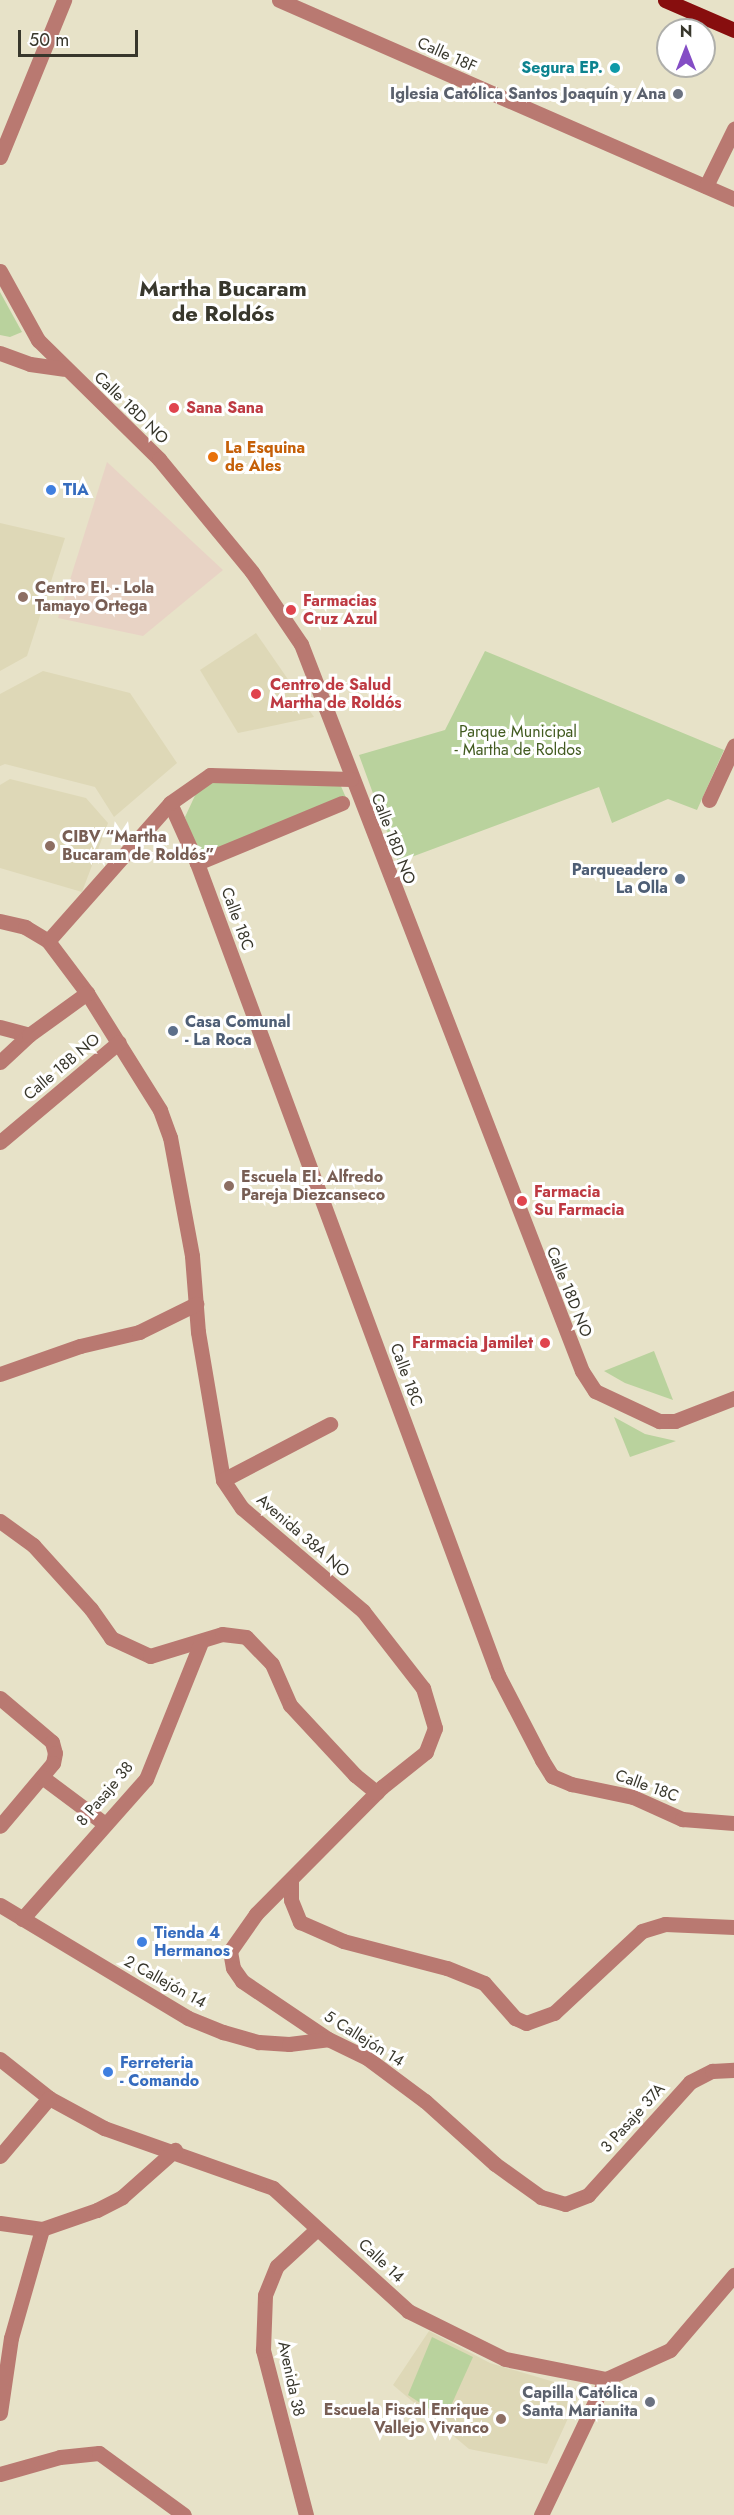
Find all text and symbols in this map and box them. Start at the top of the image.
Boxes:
scale bar [21,18,141,56]
north arrow [656,18,716,78]
text: N [680,20,692,43]
text: 50 m [29,27,69,53]
street label: Calle 18F [414,33,480,77]
place label: Segura EP. [521,58,603,78]
marker: Segura EP. [608,61,622,75]
place label: Iglesia Católica Santos Joaquín y Ana [390,84,666,104]
marker: Iglesia Católica Santos Joaquín y Ana [671,87,685,101]
district label: Martha Bucaram de Roldós [139,275,307,326]
street label: Calle 18D NO [90,368,172,448]
place label: Sana Sana [186,398,264,418]
marker: Sana Sana [167,401,181,415]
place label: La Esquina de Ales [225,438,305,476]
marker: La Esquina de Ales [206,450,220,464]
place label: TIA [63,480,89,500]
marker: TIA [44,483,58,497]
place label: Centro EI. - Lola Tamayo Ortega [35,578,154,616]
marker: Centro EI. - Lola Tamayo Ortega [16,590,30,604]
place label: Farmacias Cruz Azul [303,591,377,629]
marker: Farmacias Cruz Azul [284,603,298,617]
place label: Centro de Salud Martha de Roldós [270,675,402,713]
marker: Centro de Salud Martha de Roldós [247,685,265,703]
park label: Parque Municipal - Martha de Roldos [455,722,581,760]
street label: Calle 18D NO [367,791,419,887]
place label: CIBV “Martha Bucaram de Roldós” [62,827,215,865]
marker: CIBV “Martha Bucaram de Roldós” [43,839,57,853]
place label: Parqueadero La Olla [572,860,668,898]
marker: Parqueadero La Olla [673,872,687,886]
street label: Calle 18C [217,885,257,953]
place label: Casa Comunal - La Roca [185,1012,291,1050]
marker: Casa Comunal - La Roca [166,1024,180,1038]
street label: Calle 18B NO [20,1030,104,1104]
place label: Escuela EI. Alfredo Pareja Diezcanseco [241,1167,385,1205]
marker: Escuela EI. Alfredo Pareja Diezcanseco [222,1179,236,1193]
place label: Farmacia Su Farmacia [534,1182,624,1220]
marker: Farmacia Su Farmacia [515,1194,529,1208]
street label: Calle 18D NO [542,1244,596,1340]
place label: Farmacia Jamilet [412,1333,533,1353]
marker: Farmacia Jamilet [538,1336,552,1350]
street label: Calle 18C [386,1341,426,1409]
street label: Avenida 38A NO [253,1491,353,1581]
street label: 8 Pasaje 38 [73,1758,137,1830]
street label: Calle 18C [613,1766,681,1806]
place label: Tienda 4 Hermanos [154,1923,230,1961]
marker: Tienda 4 Hermanos [135,1935,149,1949]
street label: 2 Callejón 14 [121,1952,209,2012]
street label: 5 Callejón 14 [321,2007,407,2071]
place label: Ferreteria - Comando [120,2053,199,2091]
marker: Ferreteria - Comando [101,2065,115,2079]
street label: 3 Pasaje 37A [597,2079,669,2157]
street label: Calle 14 [354,2235,408,2287]
street label: Avenida 38 [274,2340,308,2418]
place label: Capilla Católica Santa Marianita [522,2383,638,2421]
marker: Capilla Católica Santa Marianita [643,2395,657,2409]
place label: Escuela Fiscal Enrique Vallejo Vivanco [324,2400,489,2438]
marker: Escuela Fiscal Enrique Vallejo Vivanco [494,2412,508,2426]

